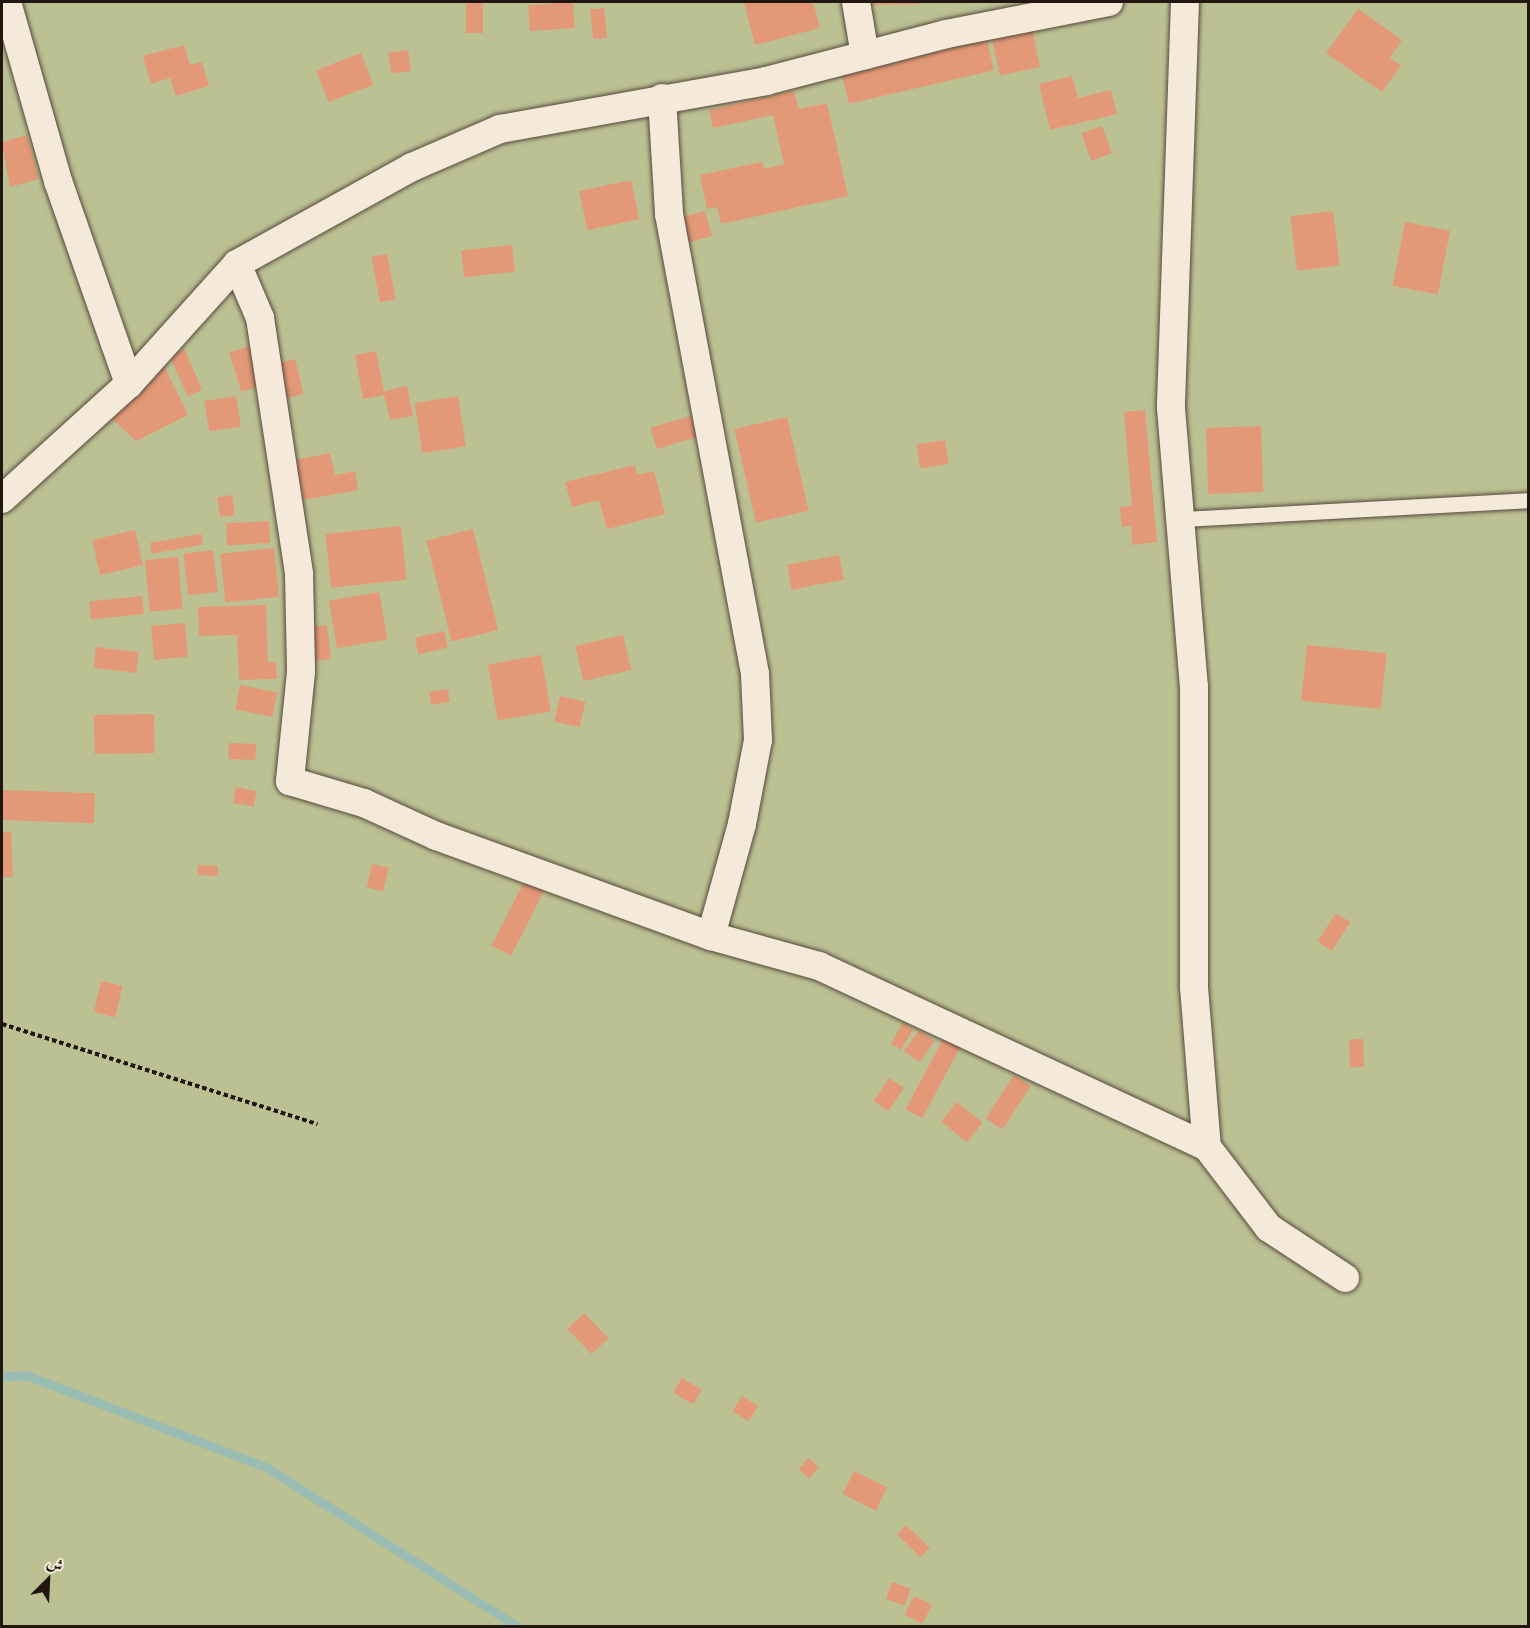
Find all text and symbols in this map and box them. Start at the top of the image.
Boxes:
north arrow [18,1550,78,1610]
text: ش [44,1551,67,1576]

